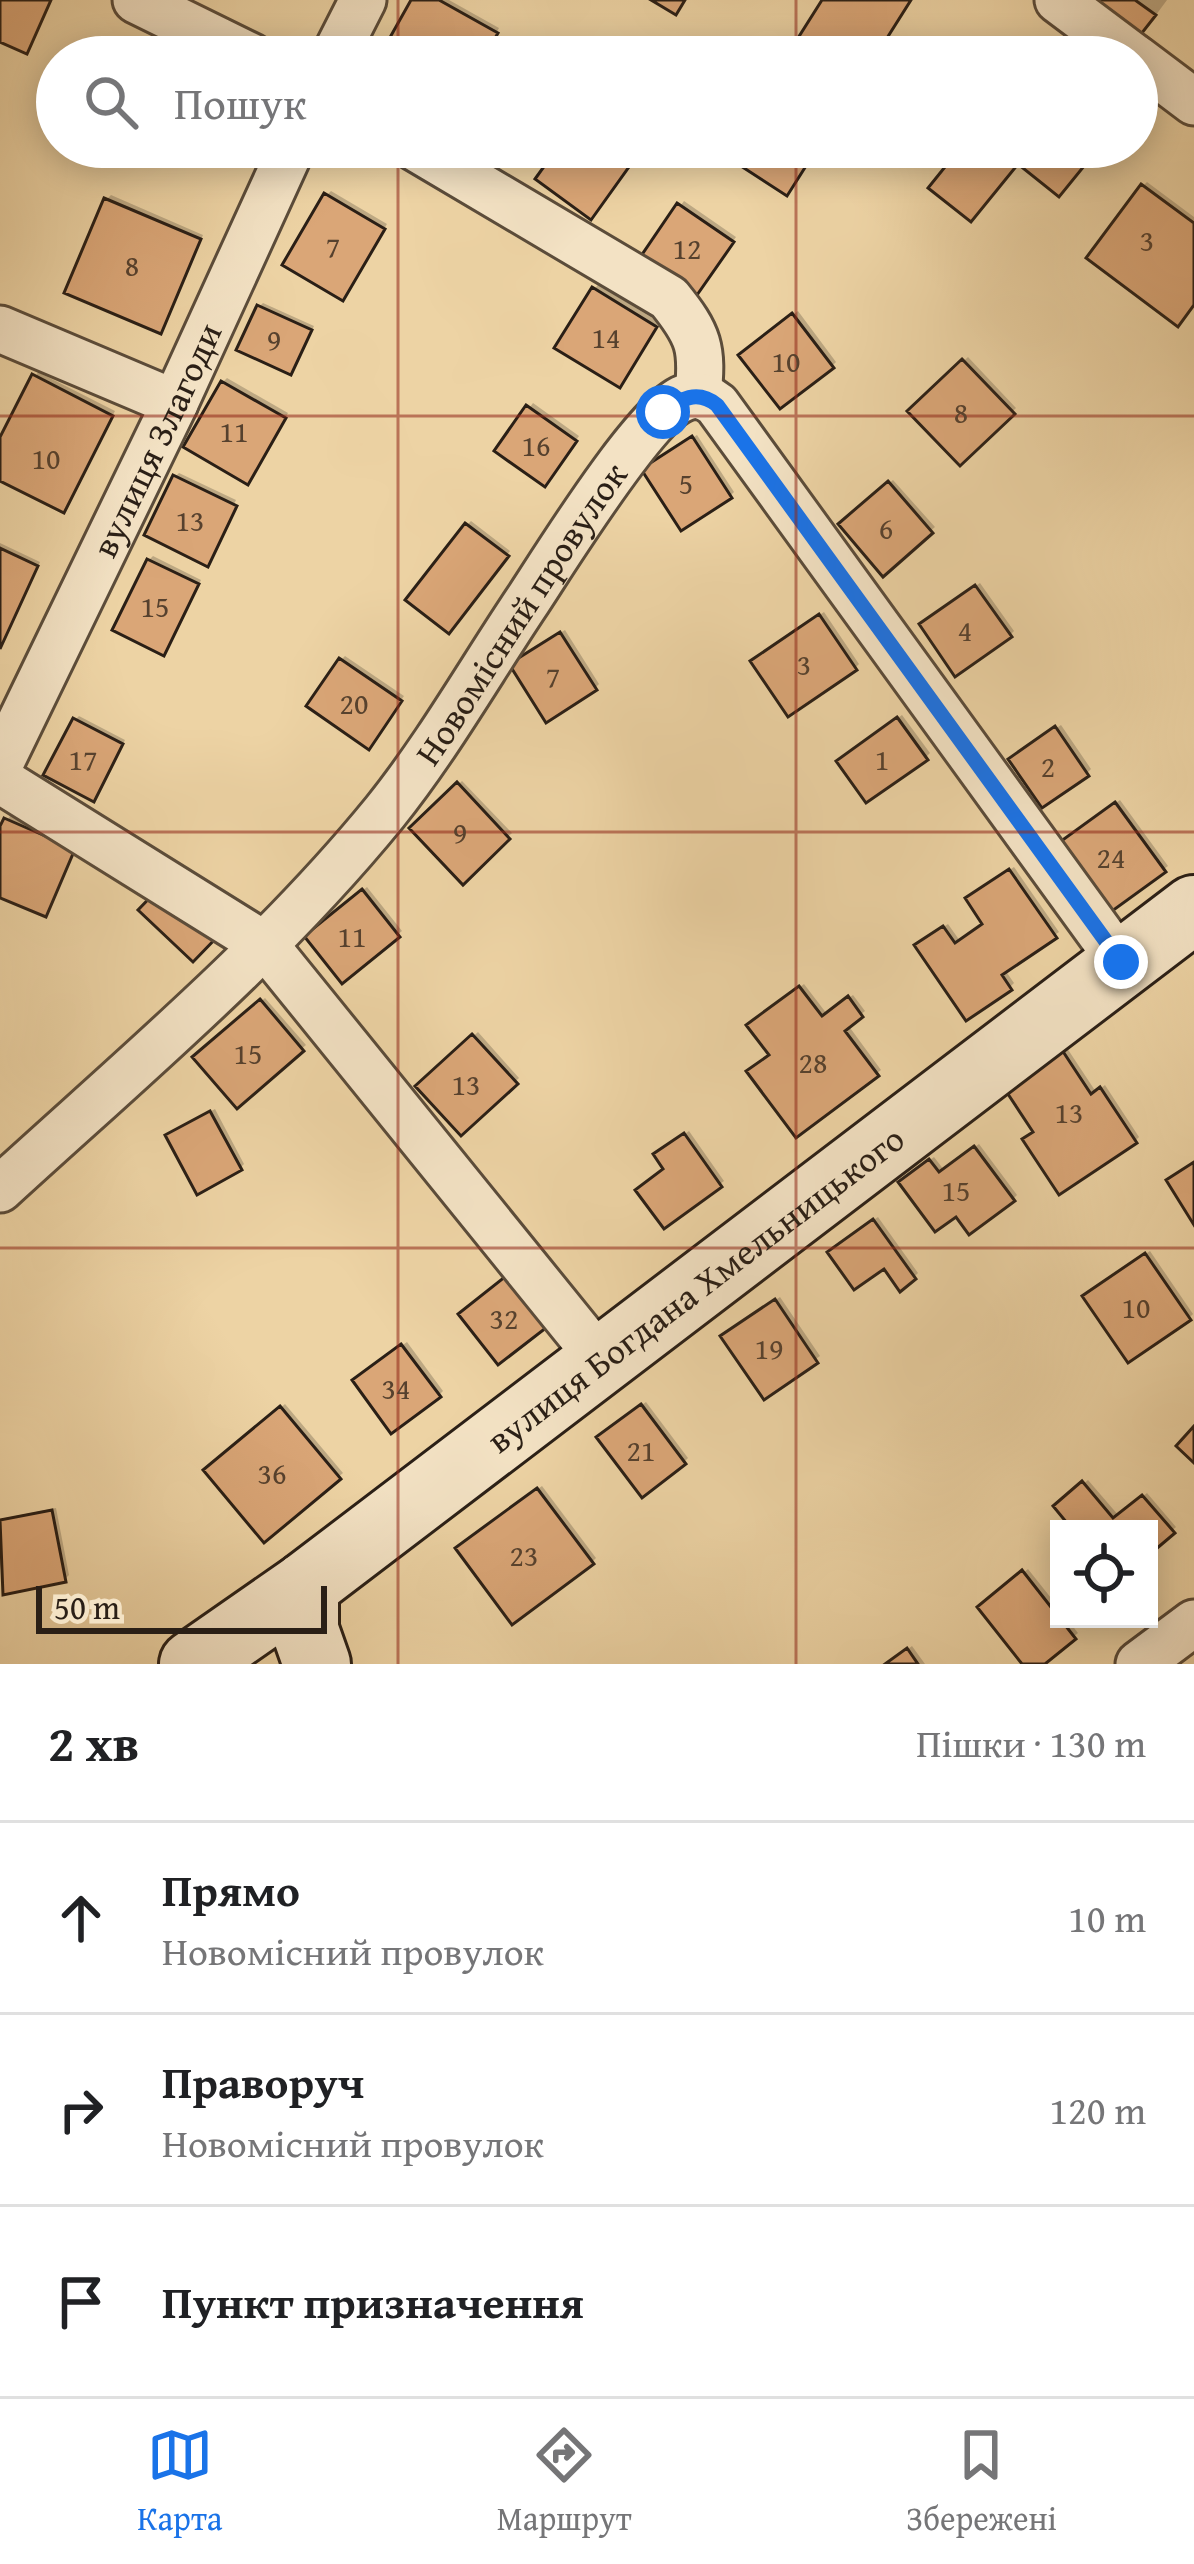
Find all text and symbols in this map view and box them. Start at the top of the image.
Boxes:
search box [36,36,1158,168]
icon: search [78,69,144,135]
text: Пошук [174,70,307,135]
house number: 3 [1140,218,1154,262]
house number: 7 [326,224,340,268]
house number: 12 [673,226,701,270]
house number: 8 [125,243,139,287]
street label: вулиця Злагоди [77,314,234,566]
house number: 14 [592,315,620,359]
house number: 9 [267,317,281,361]
house number: 10 [772,339,800,383]
route start [636,385,690,439]
house number: 8 [954,390,968,434]
house number: 11 [220,409,248,453]
house number: 16 [522,423,550,467]
house number: 10 [32,436,60,480]
street label: Новомісний провулок [401,450,639,775]
house number: 5 [679,461,693,505]
house number: 13 [176,498,204,542]
house number: 6 [879,506,893,550]
house number: 15 [141,584,169,628]
house number: 4 [958,608,972,652]
house number: 3 [797,642,811,686]
house number: 7 [546,654,560,698]
house number: 20 [340,681,368,725]
house number: 17 [69,737,97,781]
house number: 1 [875,737,889,781]
house number: 2 [1041,744,1055,788]
house number: 9 [453,810,467,854]
house number: 24 [1097,835,1125,879]
house number: 11 [338,914,366,958]
route end [1094,935,1148,989]
house number: 15 [234,1031,262,1075]
house number: 28 [799,1040,827,1084]
house number: 13 [452,1062,480,1106]
house number: 13 [1055,1090,1083,1134]
street label: вулиця Богдана Хмельницького [475,1112,915,1465]
house number: 15 [942,1168,970,1212]
house number: 10 [1122,1285,1150,1329]
house number: 32 [490,1296,518,1340]
house number: 19 [755,1326,783,1370]
house number: 34 [382,1366,410,1410]
house number: 21 [627,1428,655,1472]
house number: 36 [258,1451,286,1495]
map controls [1050,1520,1158,1628]
button: locate [1050,1520,1158,1628]
house number: 23 [510,1533,538,1577]
scale bar [36,1580,327,1633]
text: 50 m [54,1583,120,1631]
text: 2 хв [48,1705,139,1780]
text: Пішки · 130 m [916,1714,1146,1771]
text: Прямо [162,1857,300,1922]
icon: ahead [48,1885,114,1951]
text: 10 m [1068,1889,1146,1946]
text: Новомісний провулок [162,1922,544,1979]
text: Праворуч [162,2049,364,2114]
icon: right [48,2077,114,2143]
text: 120 m [1049,2081,1146,2138]
text: Новомісний провулок [162,2114,544,2171]
icon: arrive [48,2269,114,2335]
text: Пункт призначення [162,2269,584,2334]
tab: Карта [137,2422,223,2542]
tab: Маршрут [497,2422,632,2542]
tab: Збережені [906,2422,1057,2542]

